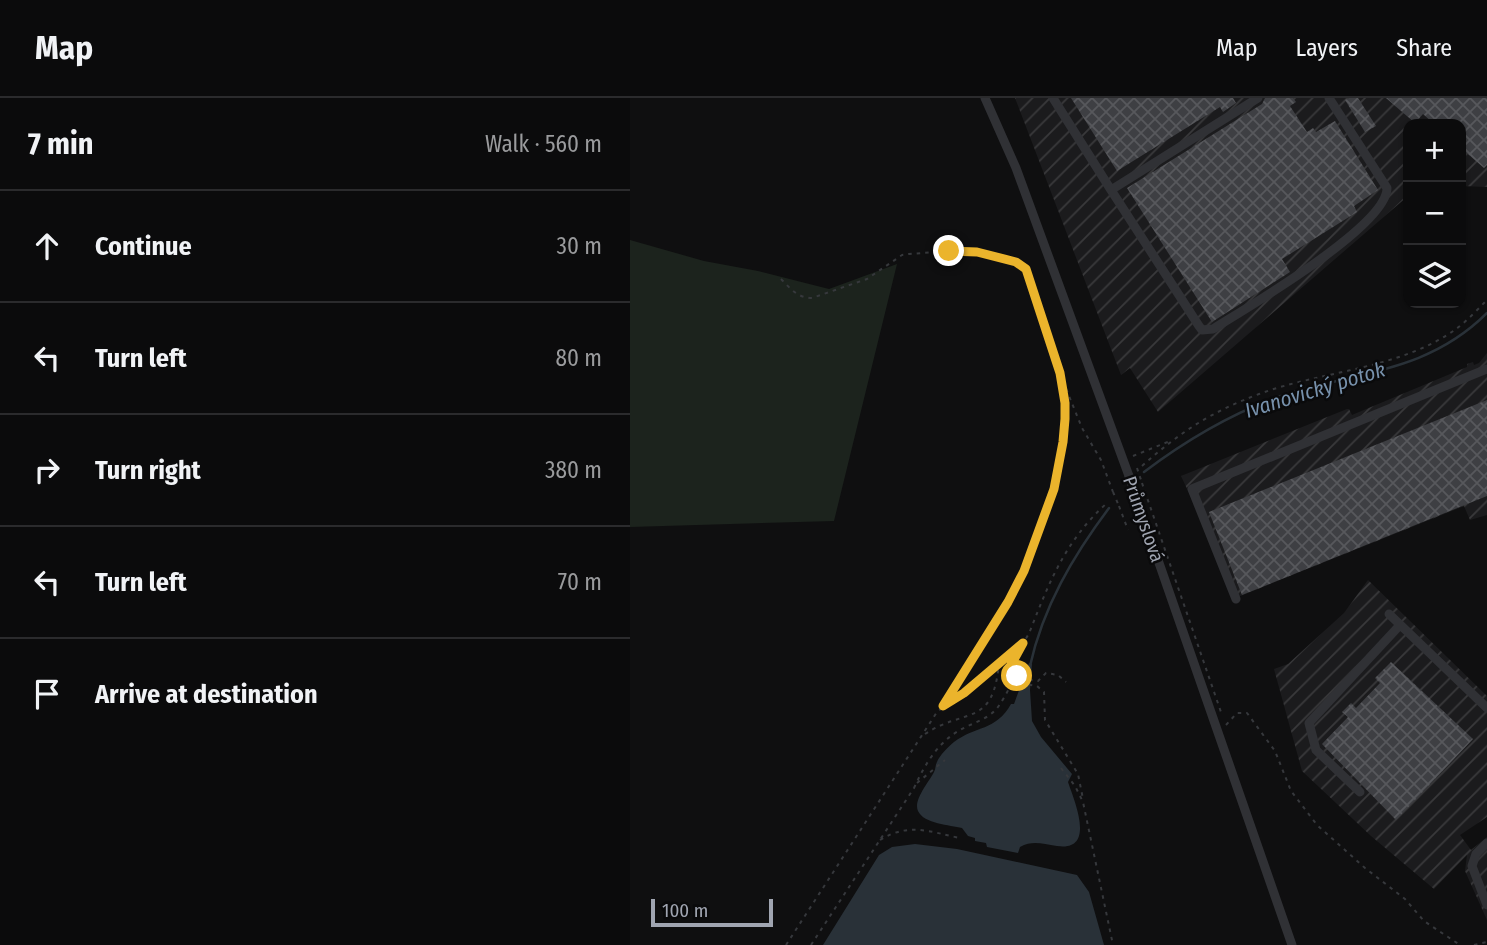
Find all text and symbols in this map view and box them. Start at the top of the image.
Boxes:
text: Map [35,28,93,68]
text: Map [1216,34,1258,62]
text: Layers [1296,34,1358,62]
text: Share [1396,34,1452,62]
map controls [1403,119,1466,308]
button: + [1403,119,1466,182]
text: 7 min [28,126,93,162]
text: Walk · 560 m [485,130,602,158]
button: − [1403,182,1466,245]
icon: ahead [28,227,66,265]
text: Continue [95,231,192,262]
text: 30 m [557,232,602,260]
route end [933,235,964,266]
button: layers [1403,245,1466,308]
icon: left [28,339,66,377]
text: Turn left [95,343,187,374]
text: 80 m [555,344,602,372]
water label: Ivanovický potok [1242,356,1388,424]
icon: right [28,451,66,489]
text: Turn right [95,455,201,486]
text: 380 m [545,456,602,484]
street label: Průmyslová [1118,473,1169,565]
icon: left [28,563,66,601]
text: Turn left [95,567,187,598]
text: 70 m [558,568,602,596]
route start [1001,660,1032,691]
icon: arrive [28,675,66,713]
text: Arrive at destination [95,679,318,710]
scale bar [651,896,774,928]
text: 100 m [662,899,708,922]

